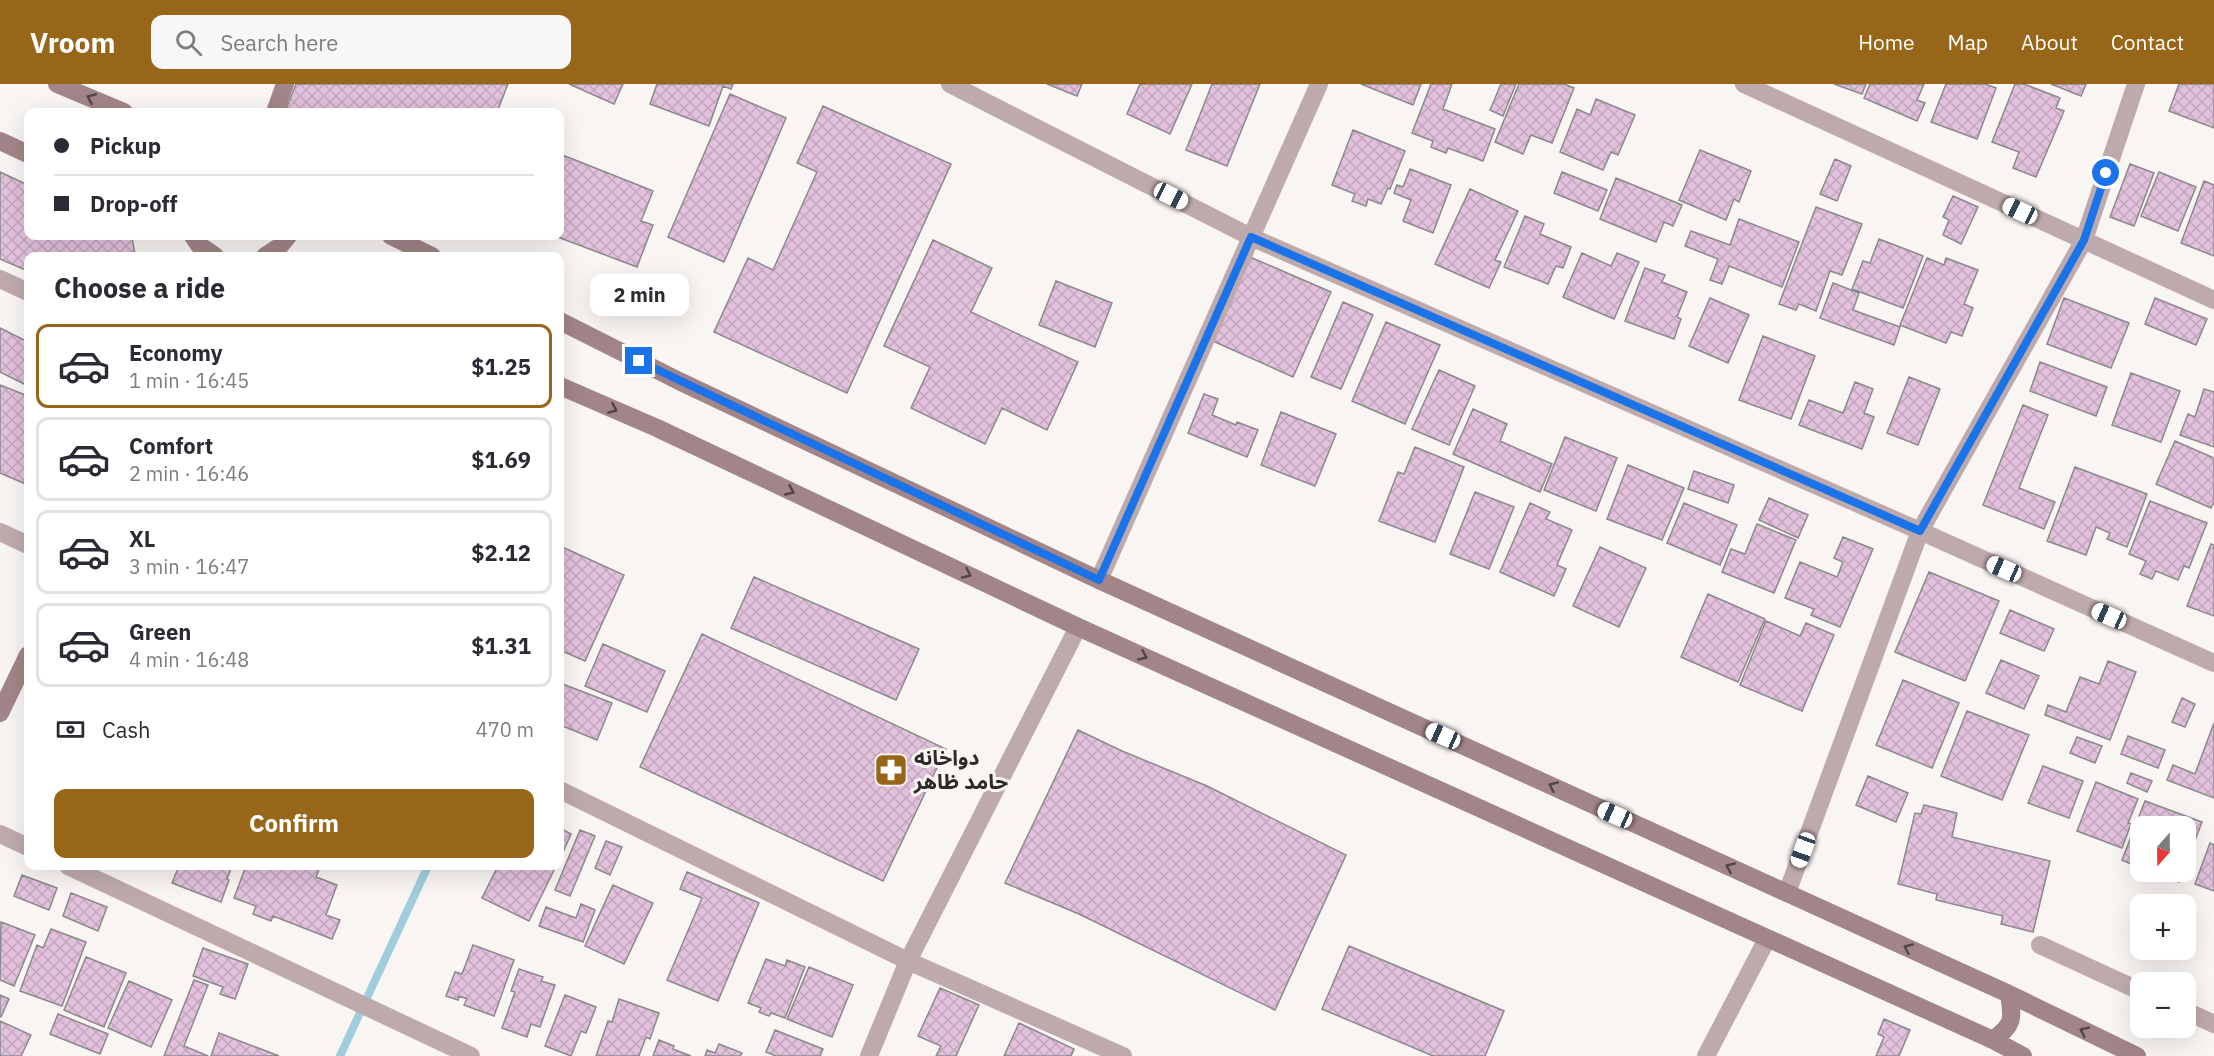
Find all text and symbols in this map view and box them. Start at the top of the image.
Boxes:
search box [151,15,571,69]
text: Vroom [30,24,115,61]
icon: search [172,26,205,59]
text: Search here [220,28,338,57]
text: Home [1858,28,1915,56]
text: Map [1948,28,1988,56]
text: About [2021,28,2078,56]
text: Contact [2111,28,2184,56]
one-way arrow [86,93,97,105]
text: Pickup [90,131,161,160]
route start [2092,159,2119,186]
car [1151,180,1191,212]
text: Drop-off [90,189,177,218]
car [2000,195,2040,227]
text: Choose a ride [54,270,225,305]
callout: 2 min [590,274,688,316]
text: 2 min [613,281,666,308]
text: Economy [129,338,223,367]
icon: car [57,339,111,393]
route end [625,347,652,374]
text: $1.25 [471,352,531,381]
text: 1 min · 16:45 [129,367,249,394]
one-way arrow [607,402,618,414]
text: Comfort [129,431,213,460]
icon: car [57,432,111,486]
text: $1.69 [471,445,531,474]
text: 2 min · 16:46 [129,460,249,487]
one-way arrow [784,483,795,495]
text: XL [129,524,155,553]
icon: car [57,525,111,579]
text: $2.12 [471,538,531,567]
text: 3 min · 16:47 [129,553,249,580]
car [1984,553,2024,585]
one-way arrow [960,567,971,579]
car [2089,600,2129,632]
text: Green [129,617,191,646]
icon: car [57,618,111,672]
text: $1.31 [471,631,531,660]
text: 4 min · 16:48 [129,646,249,673]
one-way arrow [1137,649,1148,661]
icon: cash [54,713,87,746]
text: Cash [102,715,151,744]
text: 470 m [476,716,534,743]
car [1423,720,1463,752]
place label: دواخانه حامد ظاهر [913,743,1008,795]
pharmacy icon: دواخانه حامد ظاهر [873,752,909,788]
one-way arrow [1548,782,1559,794]
button: Confirm [54,789,534,858]
car [1595,799,1635,831]
north arrow [2130,816,2196,882]
map controls [2130,816,2196,1038]
car [1788,830,1818,870]
one-way arrow [1726,862,1737,874]
button: + [2130,894,2196,960]
one-way arrow [1903,943,1914,955]
button: − [2130,972,2196,1038]
one-way arrow [2080,1026,2091,1038]

